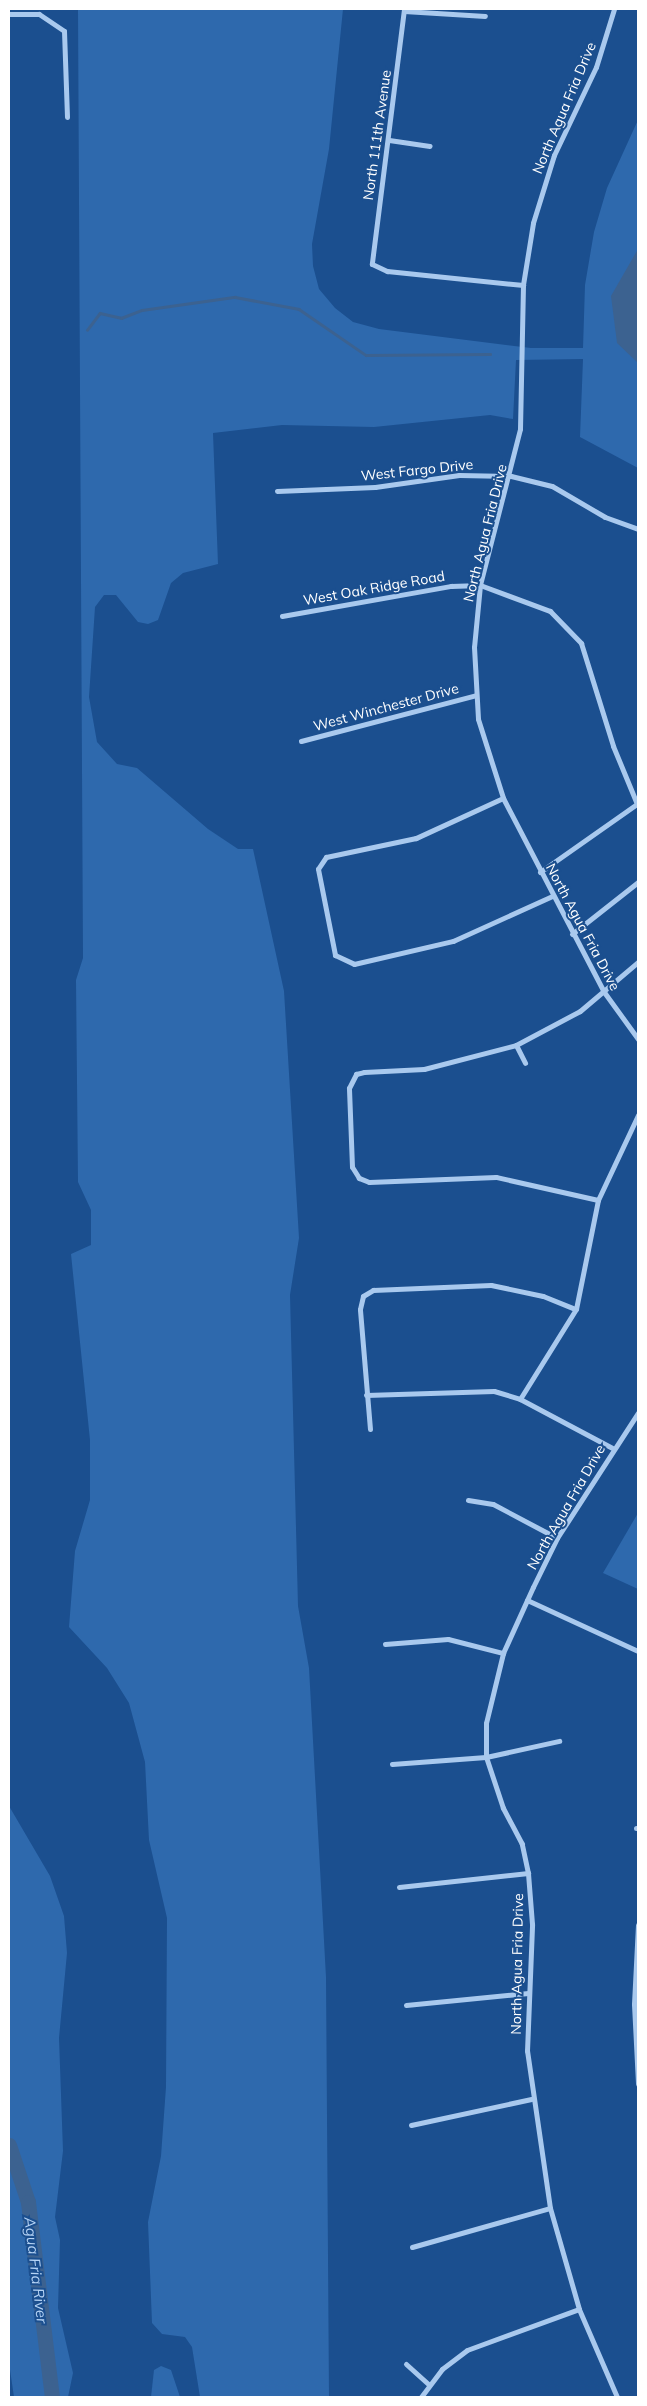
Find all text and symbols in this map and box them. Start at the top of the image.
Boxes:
street label: North Agua Fria Drive [529,40,599,176]
street label: North 111th Avenue [360,69,394,201]
street label: West Fargo Drive [360,456,474,484]
street label: North Agua Fria Drive [460,462,510,604]
street label: West Oak Ridge Road [302,567,446,609]
street label: West Winchester Drive [312,680,460,734]
street label: North Agua Fria Drive [542,861,624,993]
street label: North Agua Fria Drive [523,1442,609,1572]
street label: North Agua Fria Drive [507,1893,527,2035]
water label: Agua Fria River [21,2216,51,2324]

